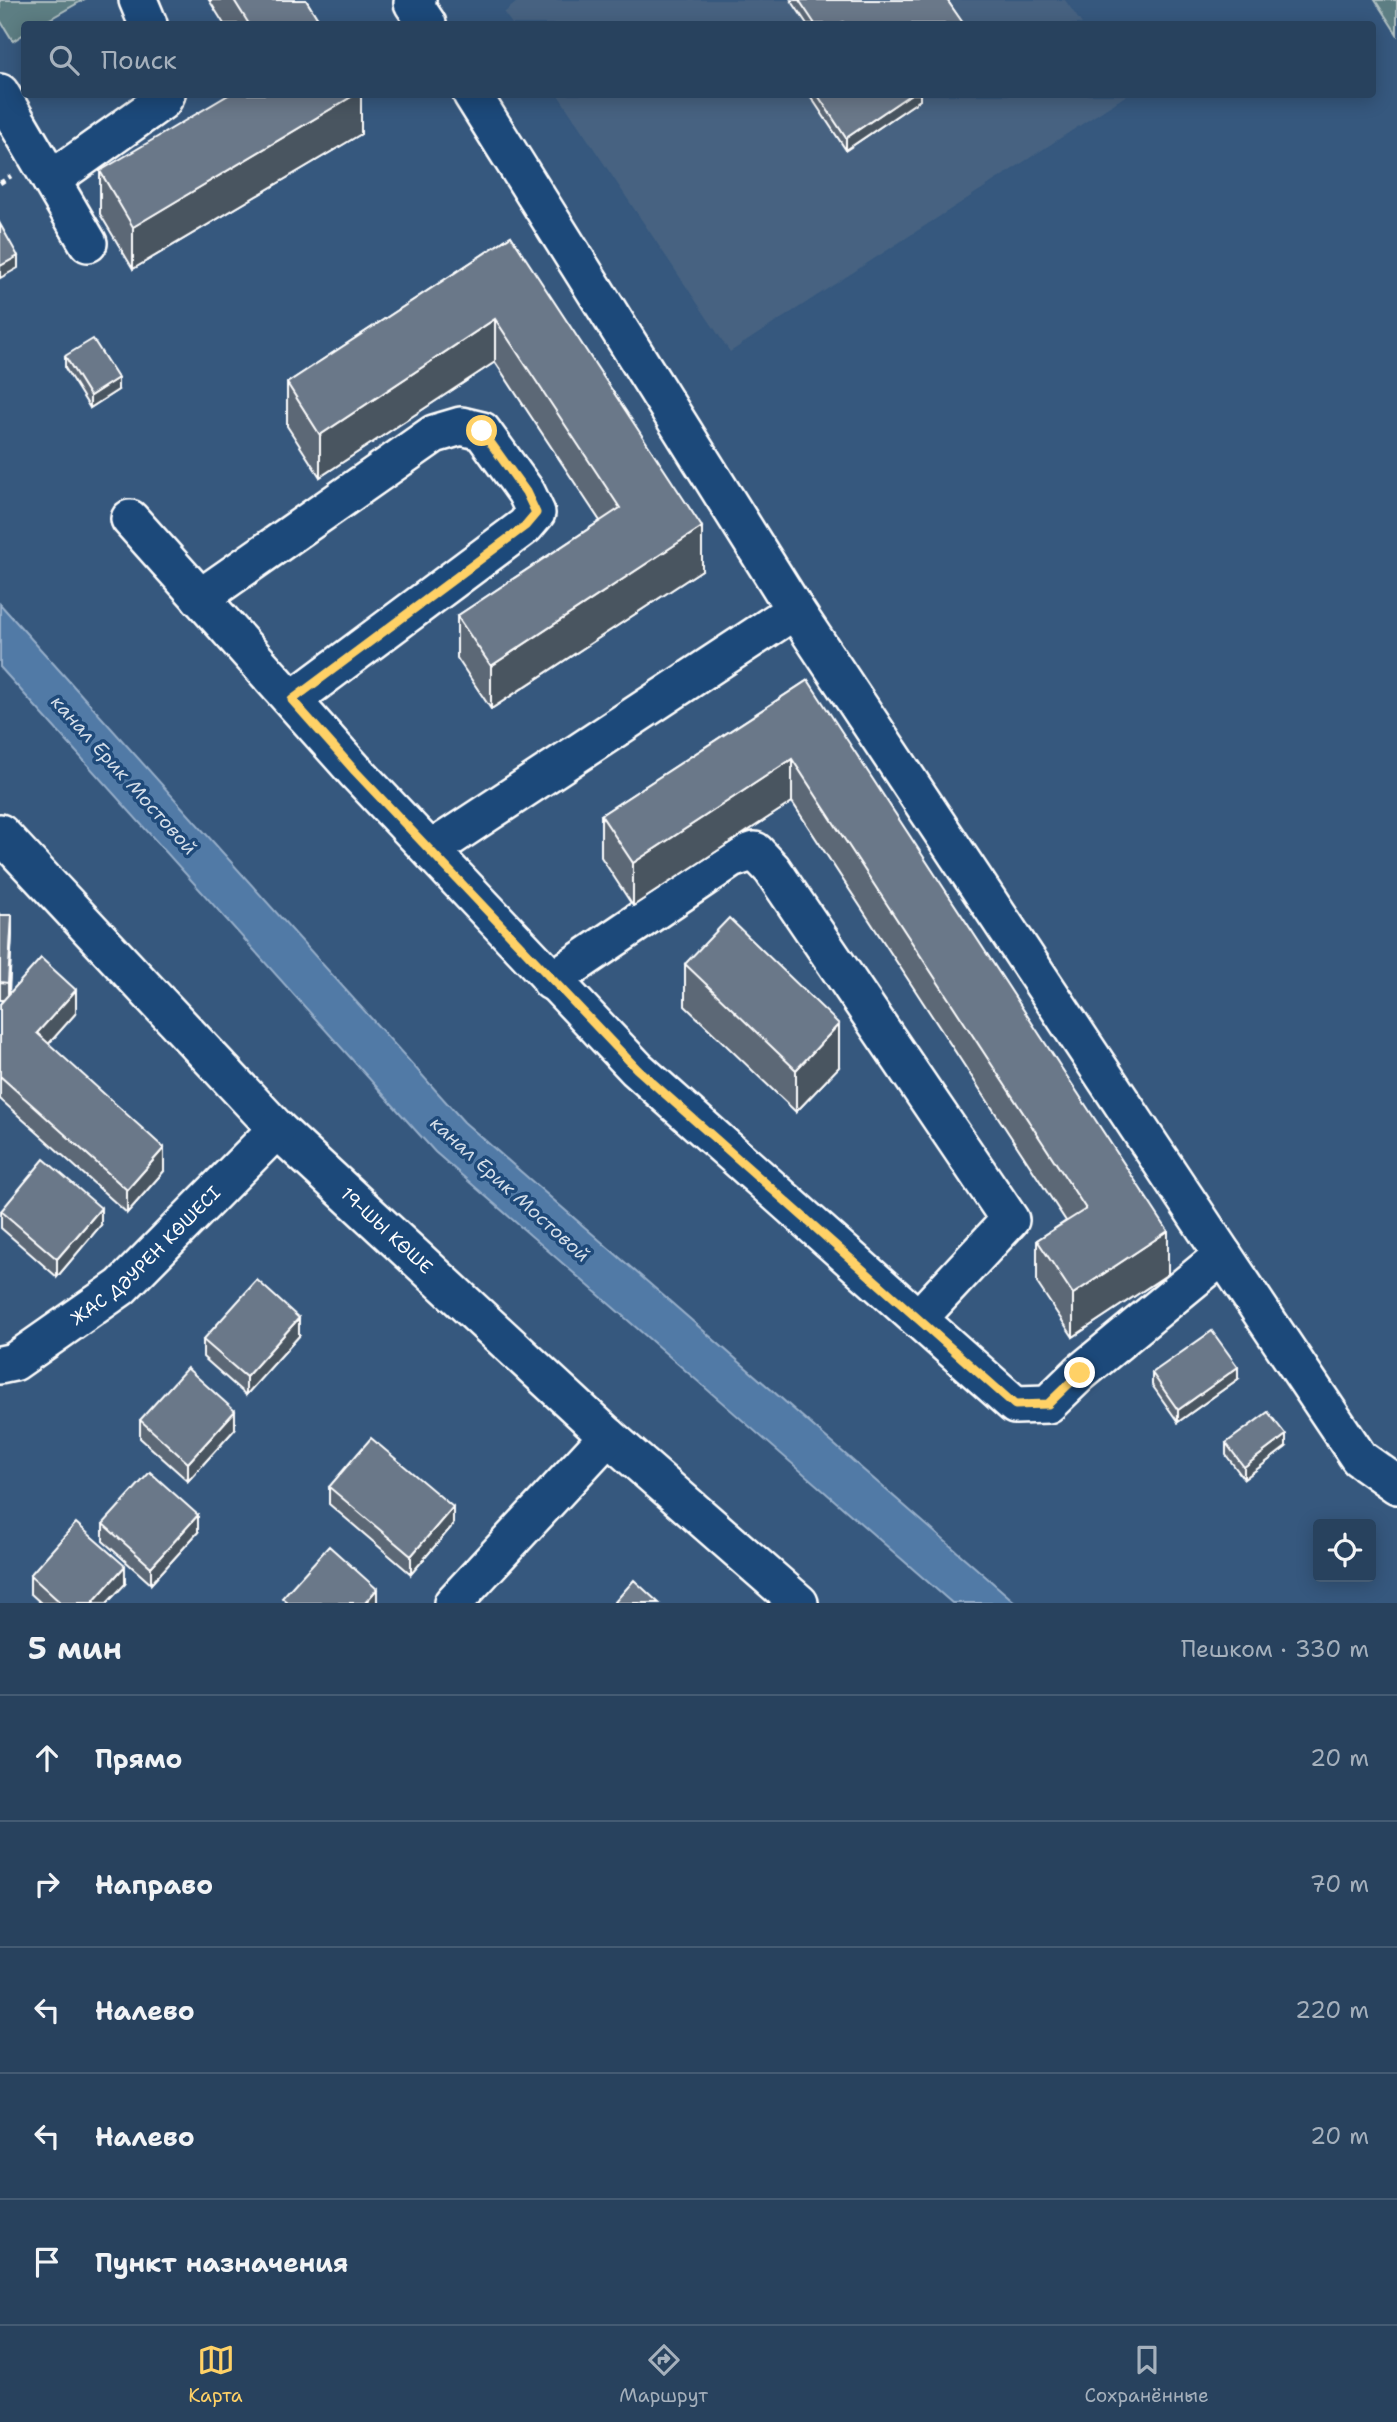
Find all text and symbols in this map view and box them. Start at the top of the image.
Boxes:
search box [21,21,1376,98]
icon: search [45,41,83,79]
text: Поиск [101,42,177,77]
route start [466,415,497,446]
water label: канал Ерик Мостовой [46,690,202,860]
water label: канал Ерик Мостовой [425,1111,595,1267]
street label: ЖАС ДӘУРЕН КӨШЕСІ [66,1181,226,1331]
street label: 19-ШЫ КӨШЕ [336,1182,438,1279]
route end [1064,1357,1095,1388]
map controls [1313,1519,1376,1582]
button: locate [1313,1519,1376,1582]
text: 5 мин [28,1628,122,1669]
text: Пешком · 330 m [1181,1634,1369,1664]
icon: ahead [28,1739,66,1777]
text: Прямо [95,1741,183,1776]
text: 20 m [1310,1743,1369,1773]
icon: right [28,1865,66,1903]
text: Направо [95,1867,213,1902]
text: 70 m [1310,1869,1369,1899]
icon: left [28,1991,66,2029]
text: Налево [95,1993,195,2028]
text: 220 m [1295,1995,1369,2025]
icon: left [28,2117,66,2155]
text: Налево [95,2119,195,2154]
text: 20 m [1310,2121,1369,2151]
icon: arrive [28,2243,66,2281]
text: Пункт назначения [95,2245,348,2280]
tab: Карта [188,2341,243,2408]
tab: Маршрут [619,2341,708,2408]
tab: Сохранённые [1085,2341,1209,2408]

